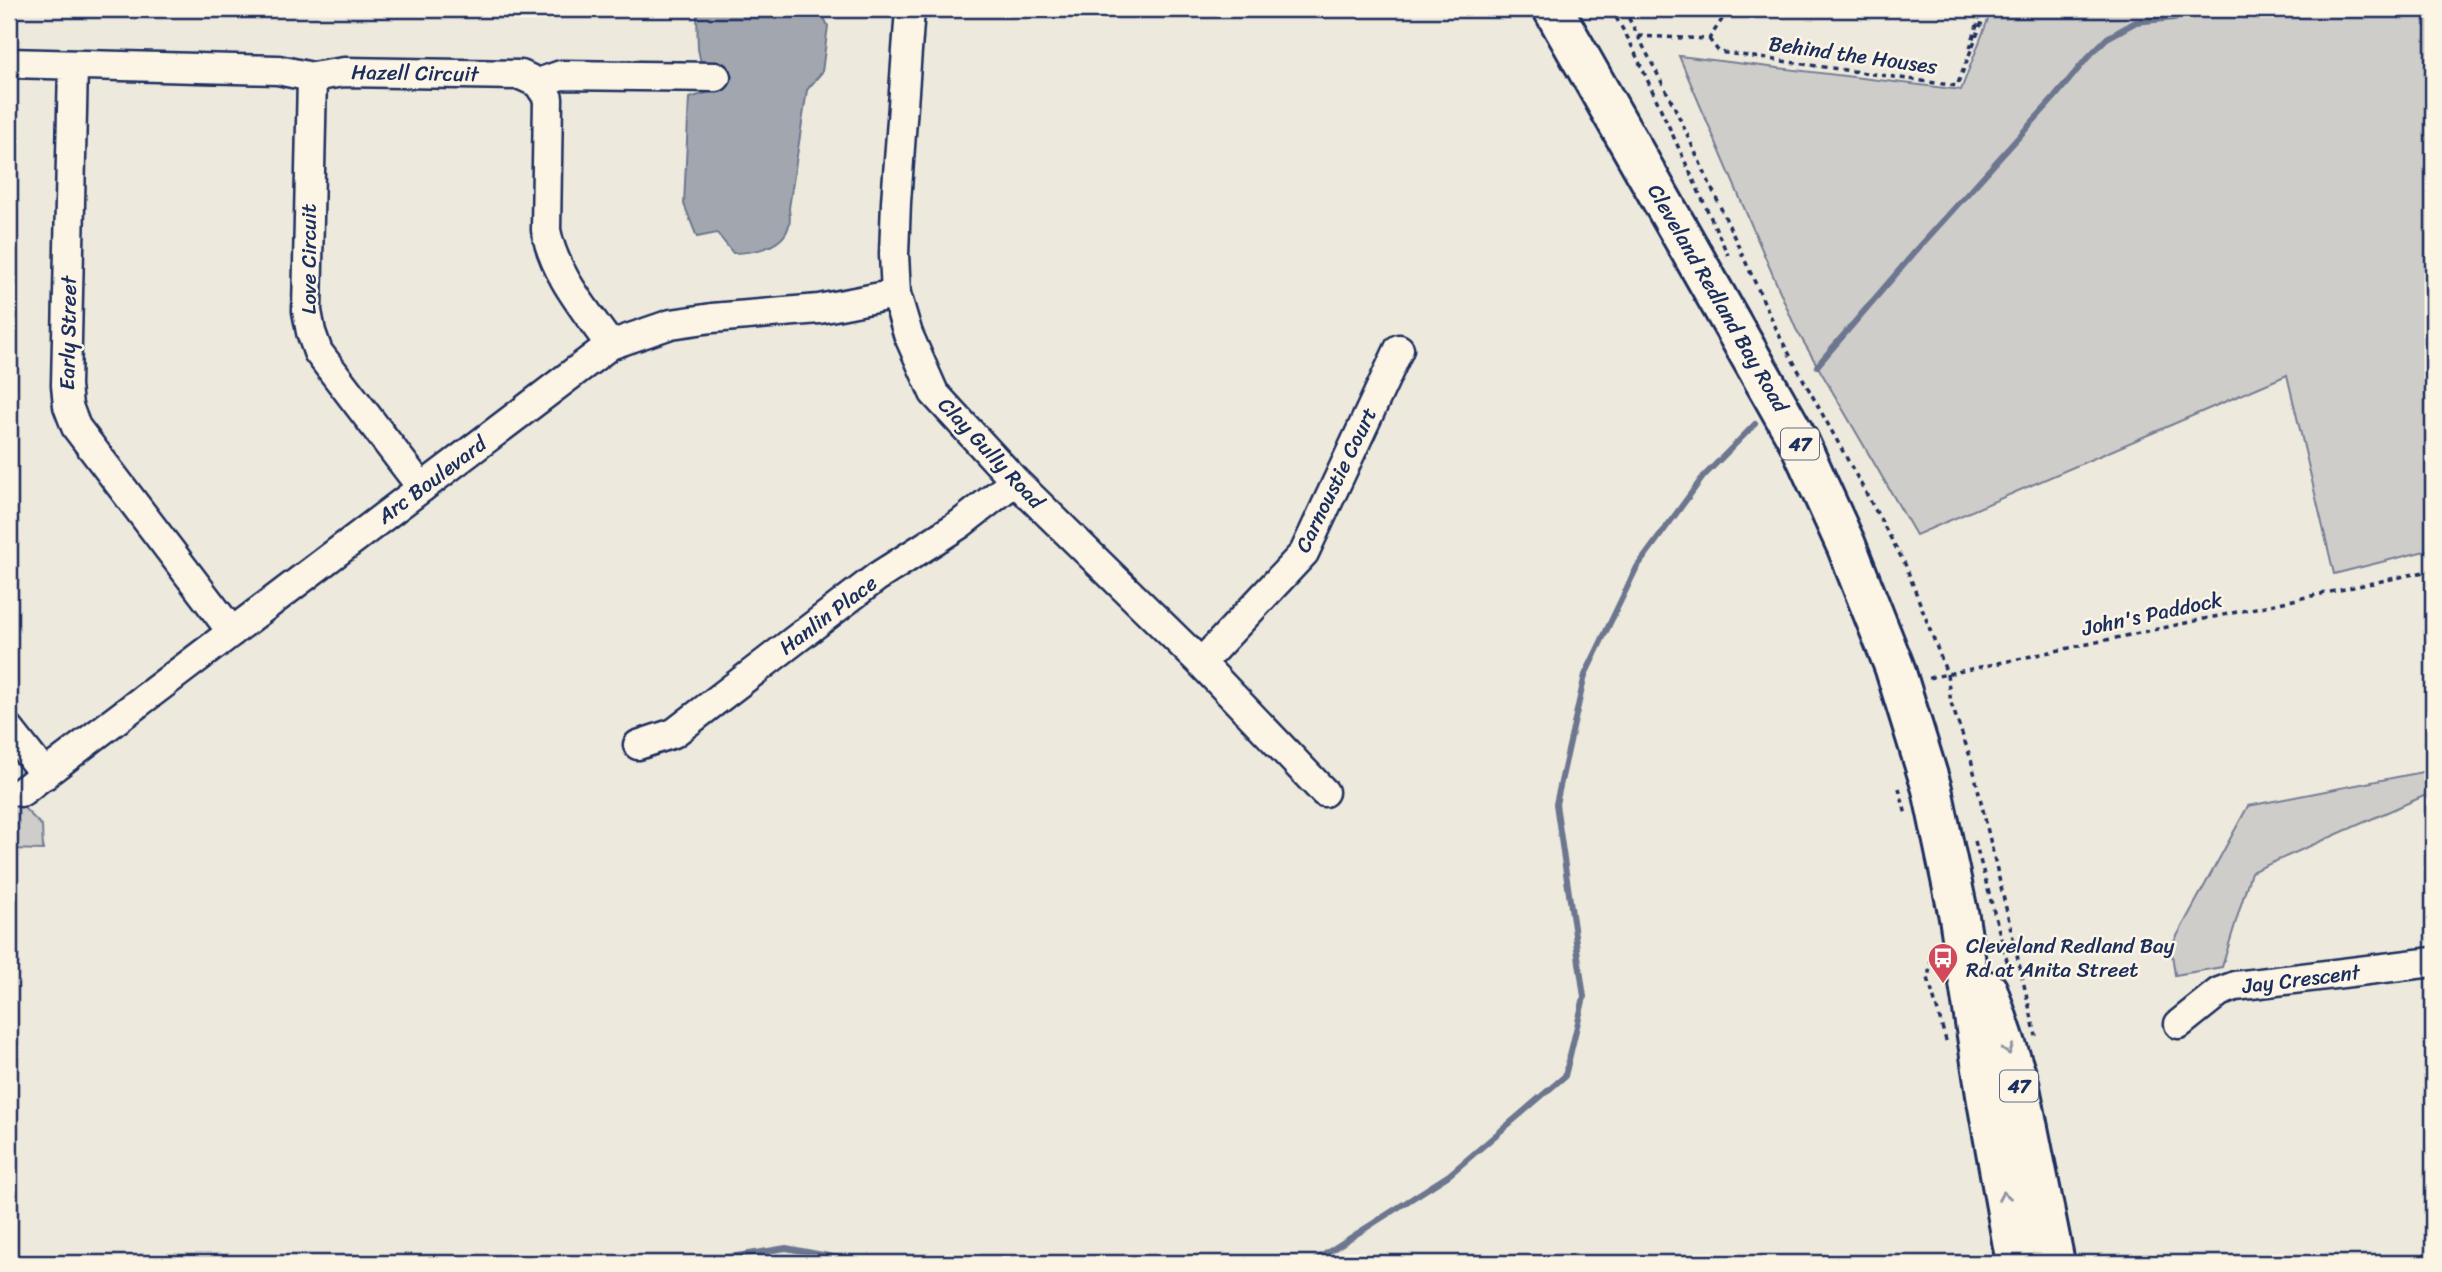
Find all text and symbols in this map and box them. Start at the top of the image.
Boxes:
street label: Behind the Houses [1766,24,1940,86]
street label: Hazell Circuit [351,53,480,93]
street label: Cleveland Redland Bay Road [1637,176,1800,421]
street label: Love Circuit [290,204,328,314]
street label: Early Street [48,274,88,390]
street label: Clay Gully Road [928,388,1055,520]
street label: Carnoustie Court [1284,401,1388,559]
street label: Arc Boulevard [368,425,497,535]
road number: 47 [1781,428,1819,460]
street label: Hanlin Place [770,565,886,665]
street label: John's Paddock [2077,580,2226,648]
place label: Cleveland Redland Bay Rd at Anita Street [1966,927,2175,989]
bus stop icon: Cleveland Redland Bay Rd at Anita Street [1926,941,1960,985]
street label: Jay Crescent [2239,953,2364,1005]
one-way arrow [2000,1043,2014,1055]
road number: 47 [2000,1070,2038,1102]
one-way arrow [1997,1190,2012,1202]

